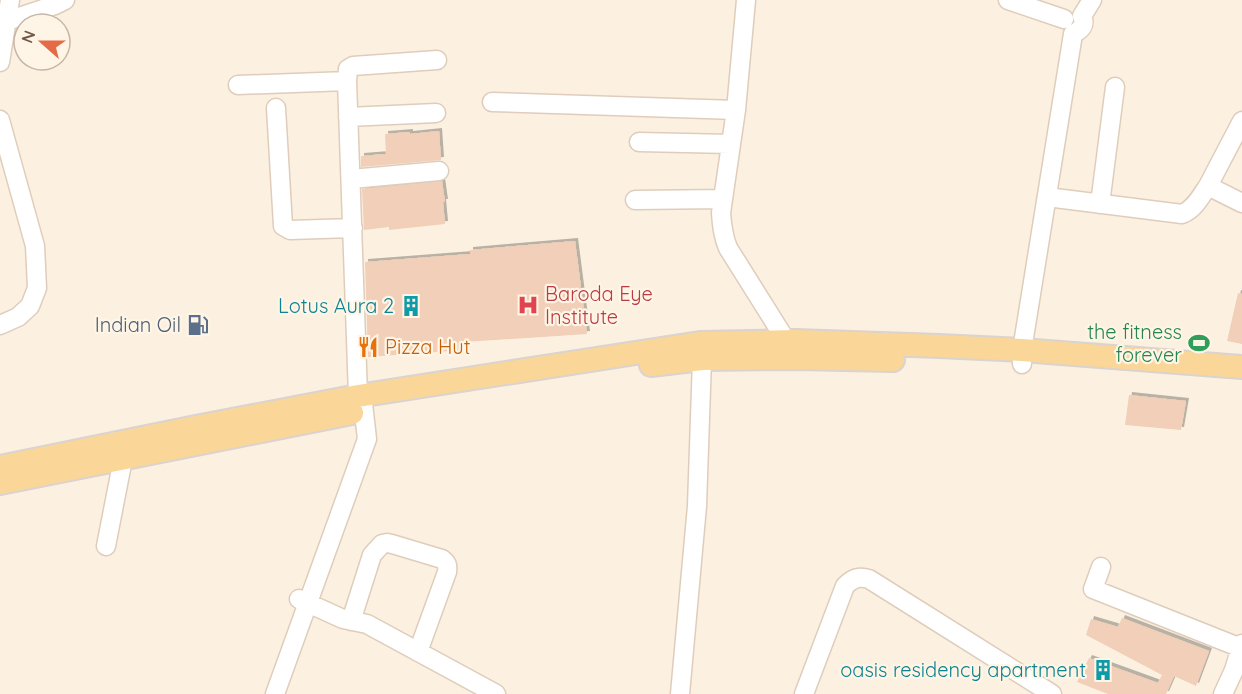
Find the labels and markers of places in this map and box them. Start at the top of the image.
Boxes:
place label: Baroda Eye Institute [545,281,653,329]
place label: Lotus Aura 2 [278,293,394,318]
hospital icon: Baroda Eye Institute [516,293,540,317]
building icon: Lotus Aura 2 [399,294,423,318]
place label: Indian Oil [95,312,181,337]
fuel station icon: Indian Oil [186,313,210,337]
place label: the fitness forever [1087,319,1182,367]
sports icon: the fitness forever [1187,331,1211,355]
place label: Pizza Hut [385,334,471,359]
restaurant icon: Pizza Hut [356,335,380,359]
place label: oasis residency apartment [840,657,1086,682]
building icon: oasis residency apartment [1091,658,1115,682]

